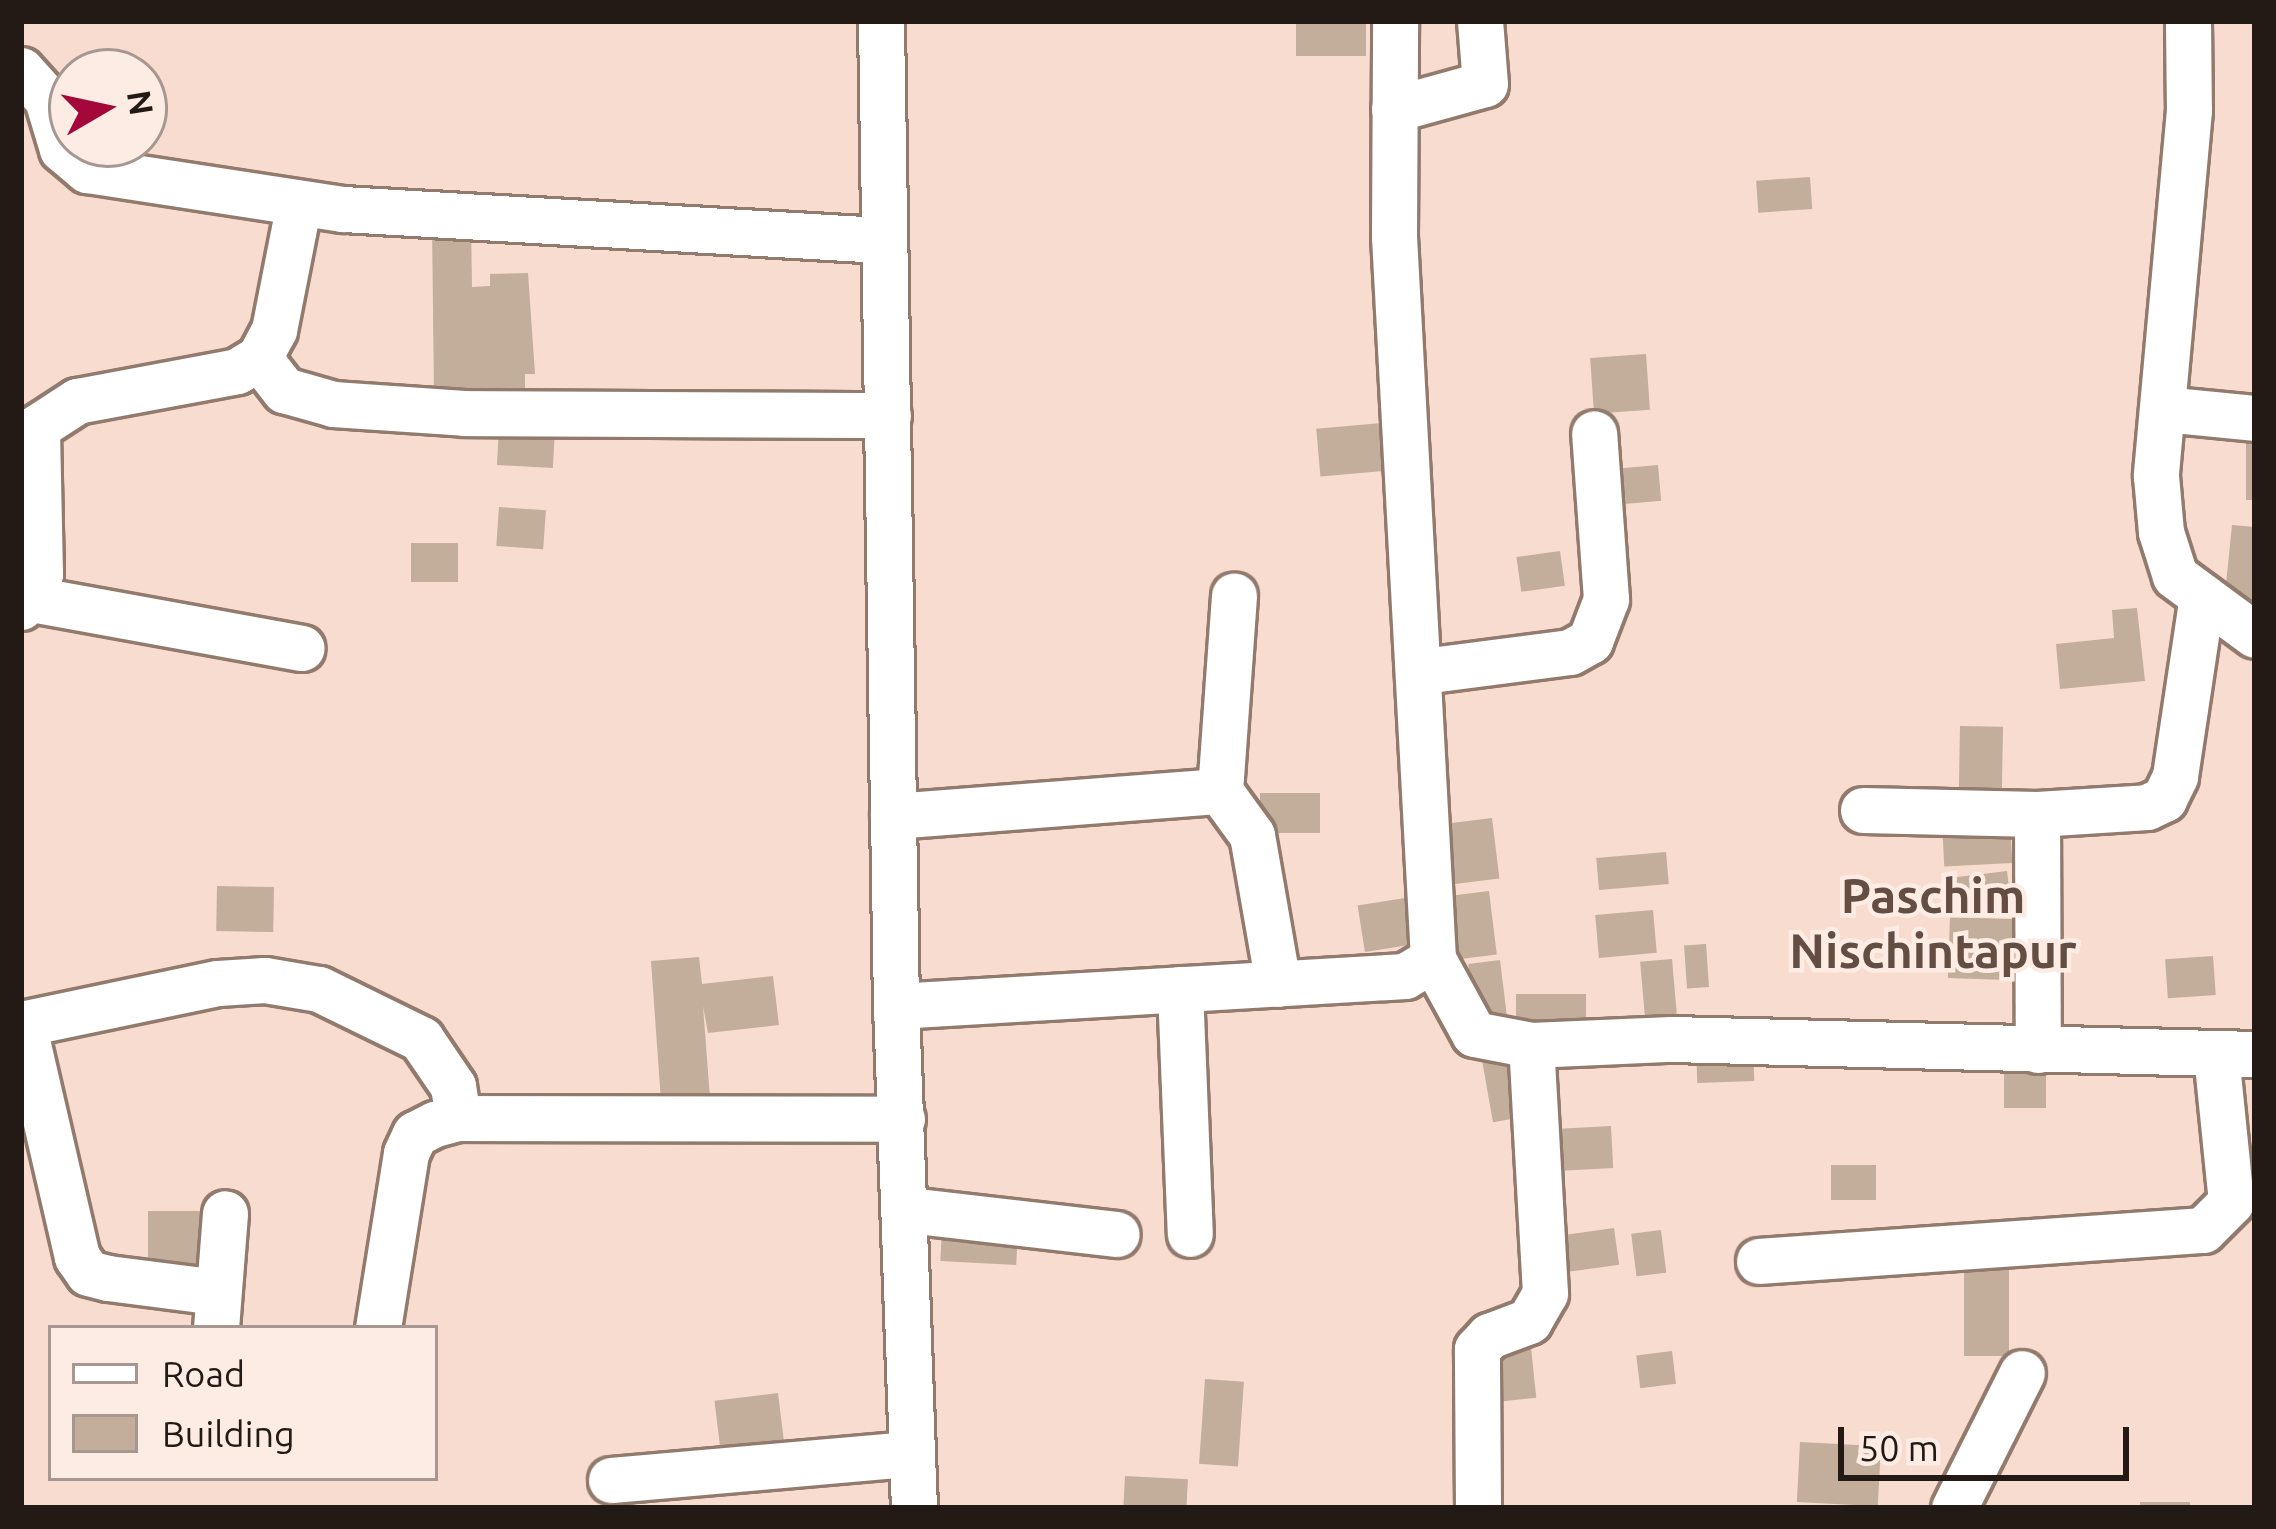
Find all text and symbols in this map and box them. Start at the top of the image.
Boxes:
north arrow [48,48,168,168]
text: N [121,88,161,118]
district label: Paschim Nischintapur [1789,866,2077,979]
legend [48,1325,438,1481]
text: Road [162,1353,245,1394]
scale bar [1844,1403,2135,1477]
text: Building [162,1413,295,1454]
text: 50 m [1859,1427,1939,1468]

